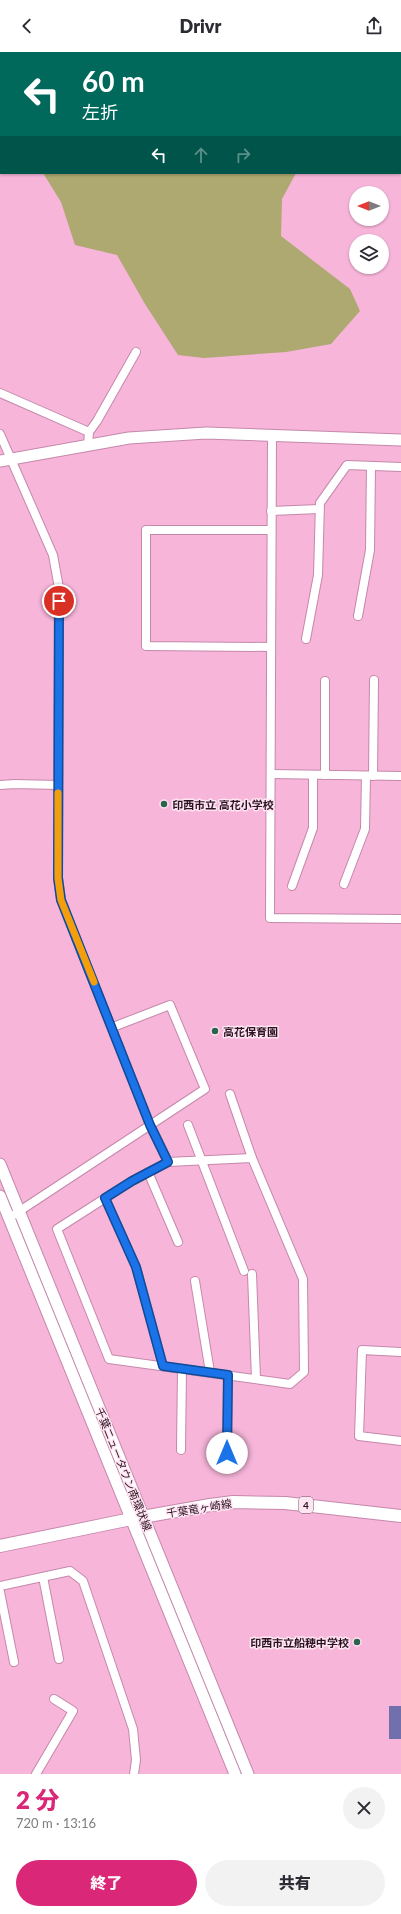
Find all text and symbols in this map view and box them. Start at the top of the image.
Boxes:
icon: back [16,15,38,37]
text: Drivr [180,15,221,37]
icon: share [363,15,385,37]
text: 60 m [82,64,145,98]
icon: left [16,68,68,120]
text: 左折 [82,101,118,123]
icon: left [148,144,170,166]
icon: ahead [190,144,212,166]
icon: right [232,144,254,166]
north arrow [349,186,389,226]
map controls [349,186,389,274]
button: layers [349,234,389,274]
pin [42,584,76,618]
icon: arrive [48,590,70,612]
place label: 印西市立 高花小学校 [172,798,274,811]
marker: 印西市立 高花小学校 [159,799,169,809]
place label: 高花保育園 [223,1025,278,1038]
marker: 高花保育園 [210,1026,220,1036]
street label: 千葉ニュータウン南環状線 [93,1405,155,1533]
position arrow [206,1432,248,1474]
street label: 千葉竜ヶ崎線 [165,1496,233,1520]
road number: 4 [299,1497,313,1513]
place label: 印西市立船穂中学校 [250,1636,349,1649]
marker: 印西市立船穂中学校 [352,1637,362,1647]
text: 2 分 [16,1785,59,1814]
button: close [343,1787,385,1829]
text: 720 m · 13:16 [16,1815,96,1831]
button: 終了 [16,1860,197,1906]
button: 共有 [205,1860,385,1906]

